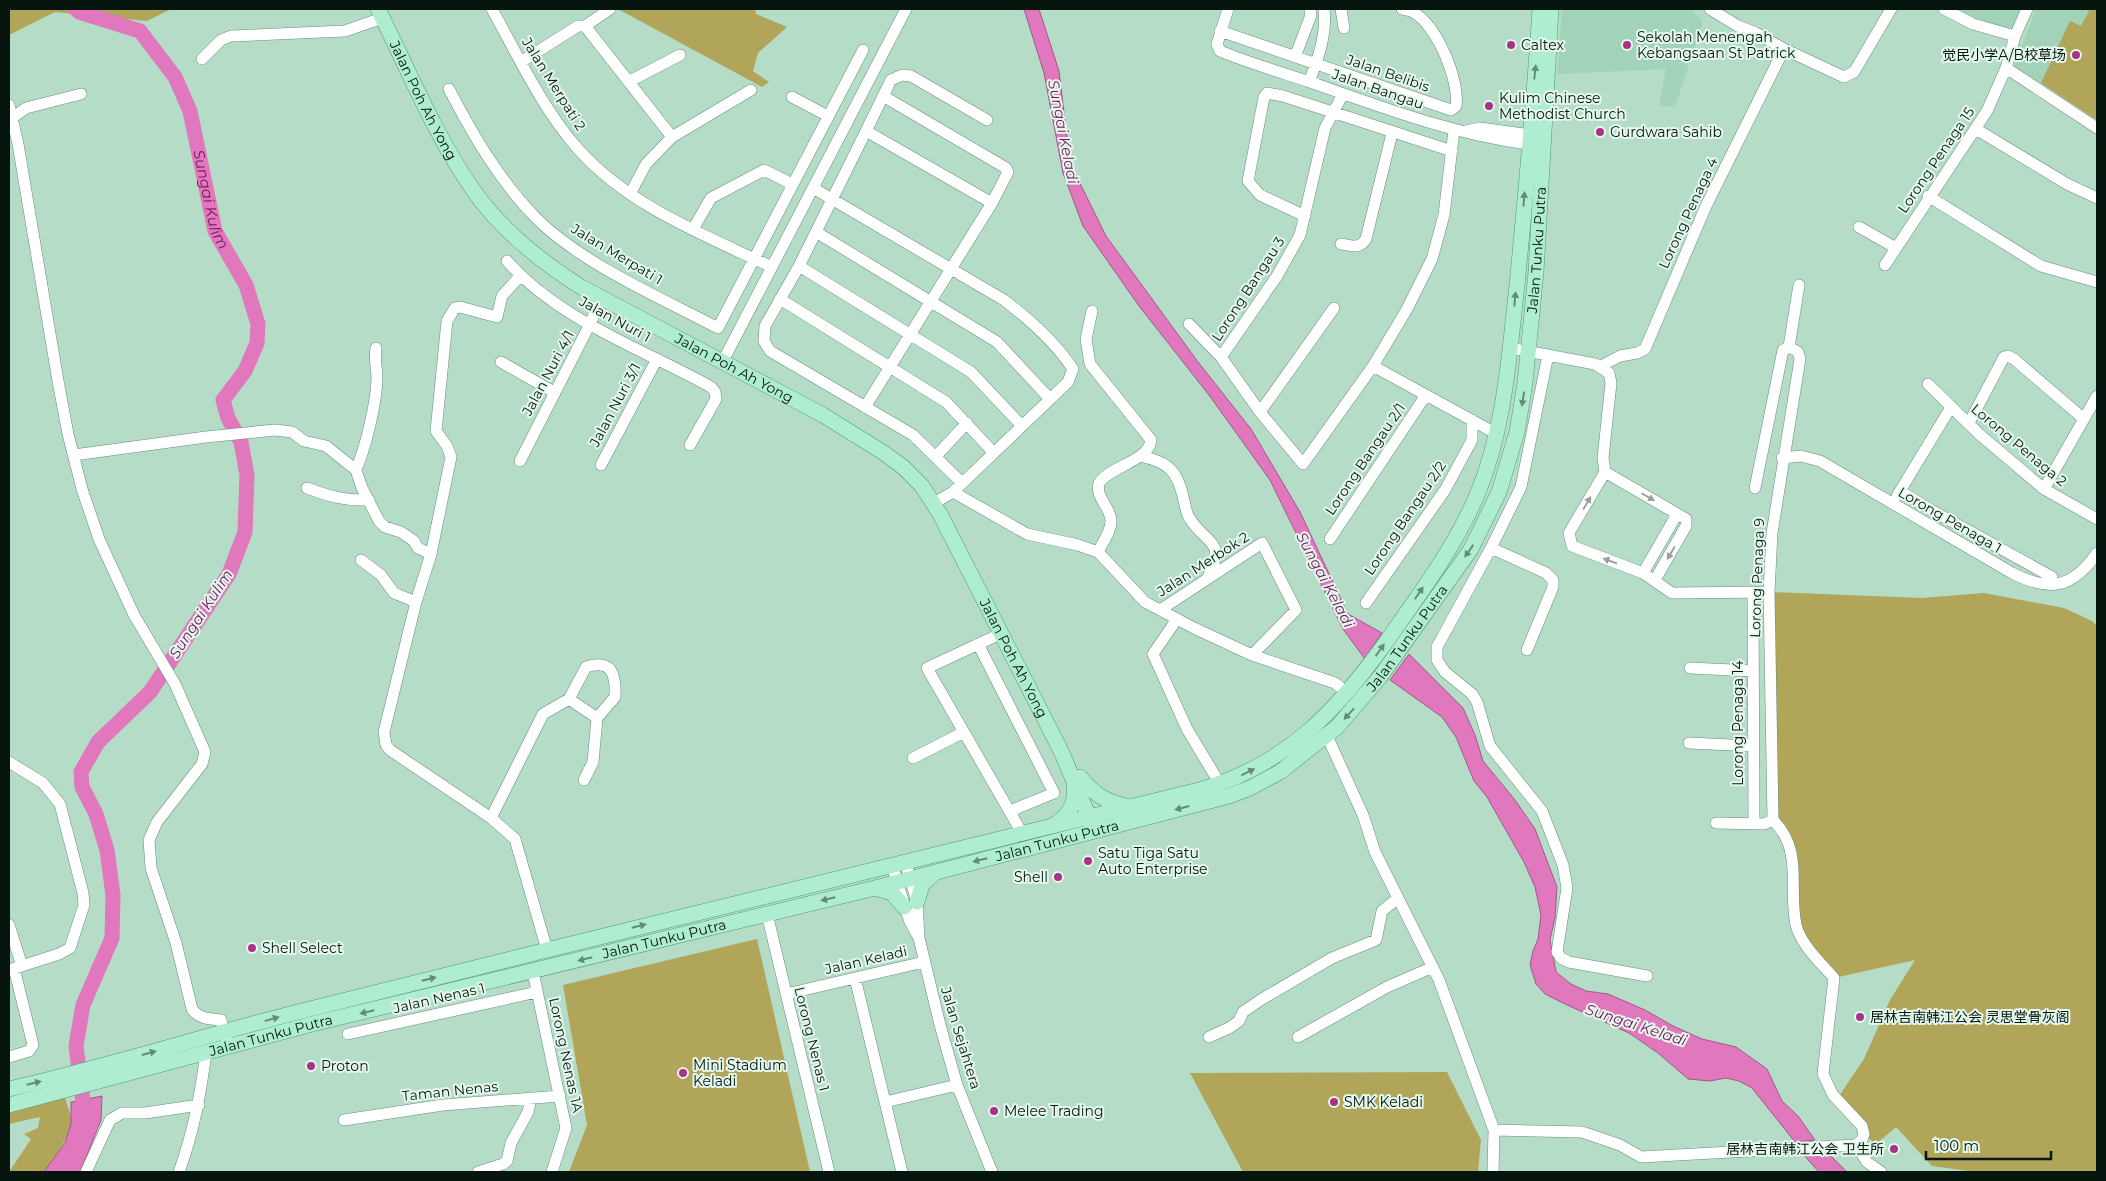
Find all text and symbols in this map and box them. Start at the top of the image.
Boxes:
place label: Sekolah Menengah Kebangsaan St Patrick [1637,28,1796,62]
street label: Jalan Merpati 2 [518,33,590,134]
place label: Caltex [1521,36,1564,54]
street label: Jalan Poh Ah Yong [385,37,461,163]
marker: Caltex [1505,39,1517,51]
marker: Sekolah Menengah Kebangsaan St Patrick [1621,39,1633,51]
place label: 觉民小学A/B校草场 [1942,46,2066,64]
marker: 觉民小学A/B校草场 [2070,49,2082,61]
street label: Jalan Belibis [1343,50,1432,96]
one-way arrow [1531,64,1539,80]
street label: Jalan Bangau [1329,65,1426,113]
water label: Sungai Keladi [1044,78,1083,187]
place label: Kulim Chinese Methodist Church [1499,89,1626,123]
marker: Kulim Chinese Methodist Church [1483,100,1495,112]
street label: Lorong Penaga 15 [1894,103,1978,217]
place label: Gurdwara Sahib [1610,123,1722,141]
marker: Gurdwara Sahib [1594,126,1606,138]
water label: Sungai Kulim [189,148,233,252]
street label: Lorong Penaga 4 [1654,154,1722,271]
street label: Jalan Tunku Putra [1523,186,1550,315]
one-way arrow [1521,191,1529,207]
street label: Jalan Merpati 1 [567,219,666,288]
street label: Lorong Bangau 3 [1208,233,1289,345]
street label: Jalan Nuri 1 [575,291,654,346]
one-way arrow [1511,291,1519,307]
street label: Jalan Nuri 4/1 [518,327,578,420]
street label: Jalan Poh Ah Yong [671,329,797,407]
street label: Jalan Nuri 3/1 [585,360,645,451]
one-way arrow [1518,391,1526,407]
street label: Lorong Bangau 2/1 [1321,400,1409,518]
street label: Lorong Penaga 2 [1967,400,2071,490]
street label: Lorong Bangau 2/2 [1360,457,1450,578]
street label: Lorong Penaga 1 [1895,483,2005,557]
one-way arrow [1641,492,1654,501]
one-way arrow [1582,496,1591,509]
street label: Lorong Penaga 9 [1746,518,1768,638]
street label: Jalan Merbok 2 [1153,528,1252,601]
water label: Sungai Keladi [1292,529,1359,632]
one-way arrow [1464,544,1474,558]
one-way arrow [1666,546,1675,559]
one-way arrow [1603,556,1617,564]
water label: Sungai Kulim [165,566,236,662]
street label: Jalan Tunku Putra [1362,581,1452,696]
one-way arrow [1414,587,1424,600]
street label: Jalan Poh Ah Yong [975,595,1052,721]
one-way arrow [1375,644,1385,657]
street label: Lorong Penaga 14 [1729,659,1747,786]
one-way arrow [1343,708,1355,720]
one-way arrow [1241,768,1255,776]
one-way arrow [1174,805,1189,813]
street label: Jalan Tunku Putra [992,816,1121,866]
place label: Satu Tiga Satu Auto Enterprise [1098,844,1207,878]
marker: Satu Tiga Satu Auto Enterprise [1082,855,1094,867]
one-way arrow [972,857,987,865]
place label: Shell [1014,868,1048,886]
marker: Shell [1052,871,1064,883]
one-way arrow [820,895,835,903]
street label: Jalan Tunku Putra [599,915,728,963]
one-way arrow [631,922,646,930]
place label: Shell Select [262,939,343,957]
marker: Shell Select [246,942,258,954]
street label: Jalan Keladi [822,942,909,978]
one-way arrow [578,955,593,963]
one-way arrow [422,975,437,983]
street label: Jalan Nenas 1 [390,979,487,1018]
street label: Jalan Sejahtera [937,984,985,1091]
street label: Lorong Nenas 1 [790,985,834,1093]
street label: Lorong Nenas 1A [545,996,587,1115]
water label: Sungai Keladi [1583,999,1690,1050]
one-way arrow [359,1008,374,1016]
place label: 居林吉南韩江公会 灵思堂骨灰阁 [1870,1008,2070,1026]
street label: Jalan Tunku Putra [206,1010,334,1060]
marker: 居林吉南韩江公会 灵思堂骨灰阁 [1854,1011,1866,1023]
one-way arrow [264,1015,279,1023]
one-way arrow [142,1049,157,1057]
place label: Mini Stadium Keladi [693,1056,787,1090]
place label: Proton [321,1057,369,1075]
marker: Proton [305,1060,317,1072]
marker: Mini Stadium Keladi [677,1067,689,1079]
street label: Taman Nenas [401,1077,499,1105]
one-way arrow [26,1079,41,1087]
place label: SMK Keladi [1344,1093,1423,1111]
marker: SMK Keladi [1328,1096,1340,1108]
place label: Melee Trading [1004,1102,1104,1120]
marker: Melee Trading [988,1105,1000,1117]
scale bar [1926,1128,2051,1160]
text: 100 m [1934,1136,1979,1155]
place label: 居林吉南韩江公会 卫生所 [1726,1140,1884,1158]
marker: 居林吉南韩江公会 卫生所 [1888,1143,1900,1155]

